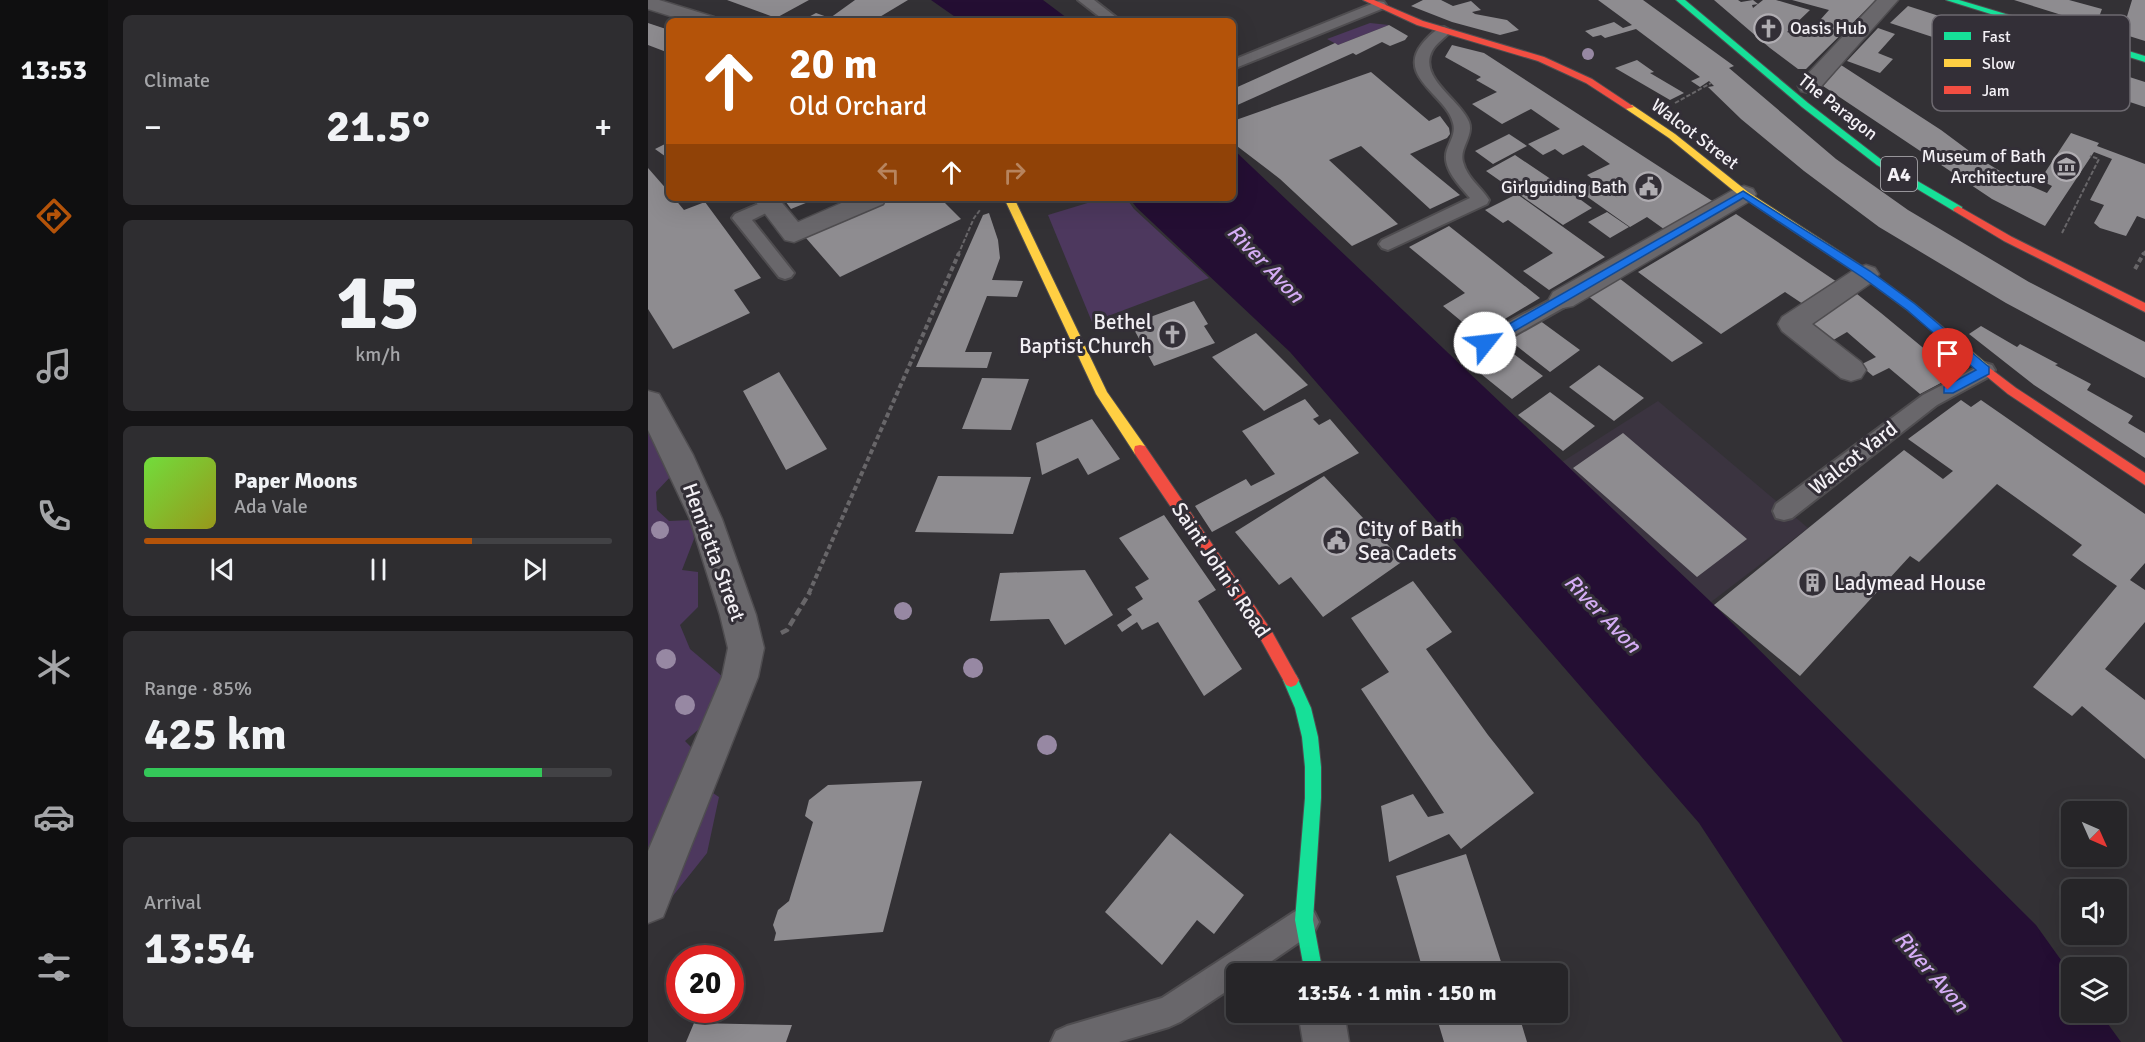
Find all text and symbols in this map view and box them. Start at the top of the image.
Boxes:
church icon: Oasis Hub [1753,12,1785,44]
legend [1932,15,2130,111]
place label: Oasis Hub [1790,17,1867,39]
text: Fast [1982,27,2011,47]
text: 20 m [789,39,878,90]
icon: ahead [690,42,768,120]
text: 13:53 [21,54,87,87]
text: Slow [1982,54,2016,74]
text: Climate [144,68,210,93]
street label: The Paragon [1794,69,1882,145]
text: Jam [1982,81,2010,101]
text: Old Orchard [789,90,927,123]
street label: Walcot Street [1647,94,1743,174]
text: 21.5° [326,99,430,154]
text: − [144,107,162,148]
text: + [594,107,612,148]
place label: Museum of Bath Architecture [1921,145,2046,188]
museum icon: Museum of Bath Architecture [2051,150,2083,182]
icon: left [872,156,905,189]
icon: ahead [935,156,968,189]
icon: right [998,156,1031,189]
road number: A4 [1881,157,1917,191]
public building icon: Girlguiding Bath [1632,171,1664,203]
place label: Girlguiding Bath [1501,176,1627,198]
icon: directions [33,195,75,237]
water label: River Avon [1222,218,1310,309]
text: 15 [336,255,420,351]
place label: Bethel Baptist Church [1019,309,1152,359]
position arrow [1453,311,1517,375]
church icon: Bethel Baptist Church [1157,318,1189,350]
pin [1922,328,1973,390]
icon: arrive [1931,337,1964,370]
text: km/h [355,342,401,367]
icon: music [33,345,75,387]
street label: Walcot Yard [1804,415,1902,501]
text: Paper Moons [234,467,357,494]
street label: Henrietta Street [677,479,751,625]
text: Ada Vale [234,494,308,519]
icon: phone [33,495,75,537]
street label: Saint John's Road [1166,497,1276,643]
place label: City of Bath Sea Cadets [1358,516,1463,566]
public building icon: City of Bath Sea Cadets [1321,525,1353,557]
icon: previous [206,553,239,586]
icon: pause [362,553,395,586]
icon: next [518,553,551,586]
building icon: Ladymead House [1797,567,1829,599]
water label: River Avon [1559,568,1647,659]
place label: Ladymead House [1834,570,1986,596]
icon: climate [33,646,75,688]
text: Range · 85% [144,676,252,701]
text: 425 km [144,707,287,762]
icon: car [33,796,75,838]
north arrow [2061,801,2127,867]
map controls [2061,801,2127,1023]
button: sound [2061,879,2127,945]
text: Arrival [144,890,202,915]
text: 13:54 [144,921,254,976]
water label: River Avon [1889,925,1975,1018]
speed limit sign: 20 [666,945,744,1023]
icon: filters [33,946,75,988]
button: layers [2061,957,2127,1023]
text: 13:54 · 1 min · 150 m [1297,979,1497,1006]

